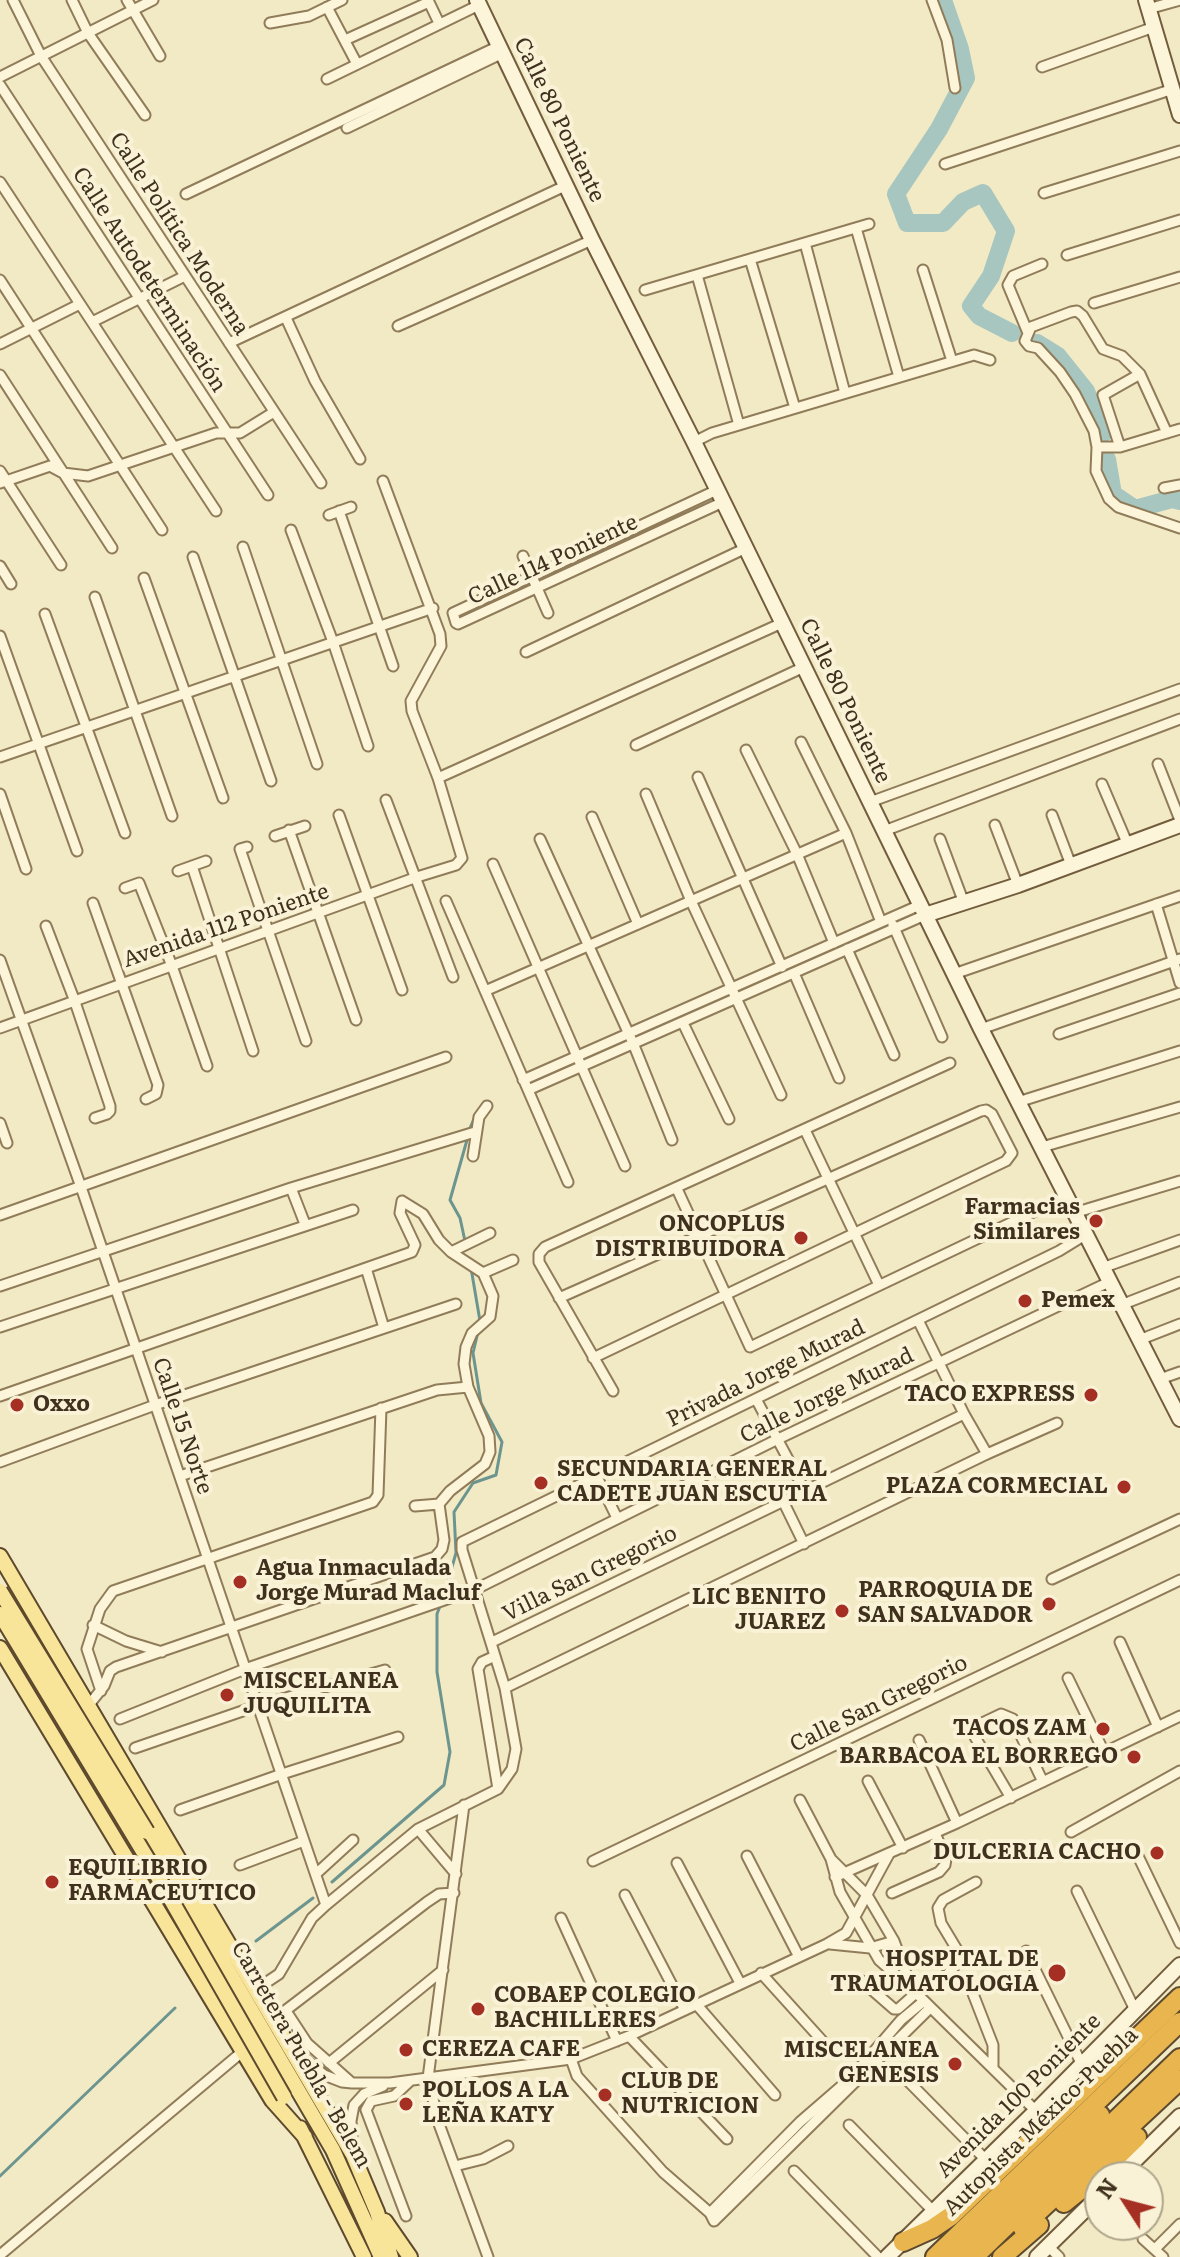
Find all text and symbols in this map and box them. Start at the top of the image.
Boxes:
street label: Calle 80 Poniente [508,33,610,207]
street label: Calle Política Moderna [104,128,254,340]
street label: Calle Autodeterminación [66,163,232,397]
street label: Calle 114 Poniente [464,509,642,611]
street label: Calle 80 Poniente [794,614,896,788]
street label: Avenida 112 Poniente [120,878,332,974]
place label: Farmacias Similares [964,1195,1080,1246]
place label: ONCOPLUS DISTRIBUIDORA [595,1212,785,1264]
marker: Farmacias Similares [1087,1212,1105,1230]
marker: ONCOPLUS DISTRIBUIDORA [792,1229,810,1247]
place label: Pemex [1041,1288,1115,1314]
marker: Pemex [1016,1292,1034,1310]
street label: Privada Jorge Murad [663,1315,869,1433]
street label: Calle Jorge Murad [736,1342,918,1450]
street label: Calle 15 Norte [146,1354,218,1498]
place label: TACO EXPRESS [904,1382,1075,1408]
marker: TACO EXPRESS [1082,1386,1100,1404]
place label: Oxxo [33,1392,90,1418]
marker: Oxxo [8,1396,26,1414]
place label: SECUNDARIA GENERAL CADETE JUAN ESCUTIA [557,1457,828,1508]
marker: SECUNDARIA GENERAL CADETE JUAN ESCUTIA [532,1474,550,1492]
place label: PLAZA CORMECIAL [886,1474,1108,1500]
marker: PLAZA CORMECIAL [1115,1478,1133,1496]
street label: Villa San Gregorio [498,1520,682,1628]
place label: Agua Inmaculada Jorge Murad Macluf [256,1556,480,1608]
marker: Agua Inmaculada Jorge Murad Macluf [231,1573,249,1591]
place label: PARROQUIA DE SAN SALVADOR [857,1578,1033,1630]
place label: LIC BENITO JUAREZ [692,1585,826,1636]
marker: PARROQUIA DE SAN SALVADOR [1040,1595,1058,1613]
marker: LIC BENITO JUAREZ [833,1602,851,1620]
street label: Calle San Gregorio [786,1650,972,1758]
place label: MISCELANEA JUQUILITA [243,1669,398,1720]
marker: MISCELANEA JUQUILITA [218,1686,236,1704]
place label: TACOS ZAM [953,1716,1087,1742]
marker: TACOS ZAM [1094,1720,1112,1738]
place label: BARBACOA EL BORREGO [839,1744,1118,1770]
marker: BARBACOA EL BORREGO [1125,1748,1143,1766]
place label: DULCERIA CACHO [933,1840,1141,1866]
marker: DULCERIA CACHO [1148,1844,1166,1862]
place label: EQUILIBRIO FARMACEUTICO [68,1856,256,1908]
marker: EQUILIBRIO FARMACEUTICO [43,1873,61,1891]
street label: Carretera Puebla - Belem [225,1937,377,2173]
place label: HOSPITAL DE TRAUMATOLOGIA [830,1947,1039,1998]
marker: HOSPITAL DE TRAUMATOLOGIA [1046,1962,1068,1984]
place label: COBAEP COLEGIO BACHILLERES [494,1983,696,2034]
marker: COBAEP COLEGIO BACHILLERES [469,2000,487,2018]
street label: Avenida 100 Poniente [931,2008,1107,2184]
street label: Autopista México-Puebla [938,2022,1144,2222]
place label: CEREZA CAFE [422,2037,580,2063]
place label: MISCELANEA GENESIS [784,2038,939,2090]
marker: CEREZA CAFE [397,2041,415,2059]
marker: MISCELANEA GENESIS [946,2055,964,2073]
place label: CLUB DE NUTRICION [621,2069,759,2120]
place label: POLLOS A LA LEÑA KATY [422,2078,569,2130]
marker: CLUB DE NUTRICION [596,2086,614,2104]
marker: POLLOS A LA LEÑA KATY [397,2095,415,2113]
north arrow [1084,2161,1164,2241]
text: N [1087,2171,1125,2205]

